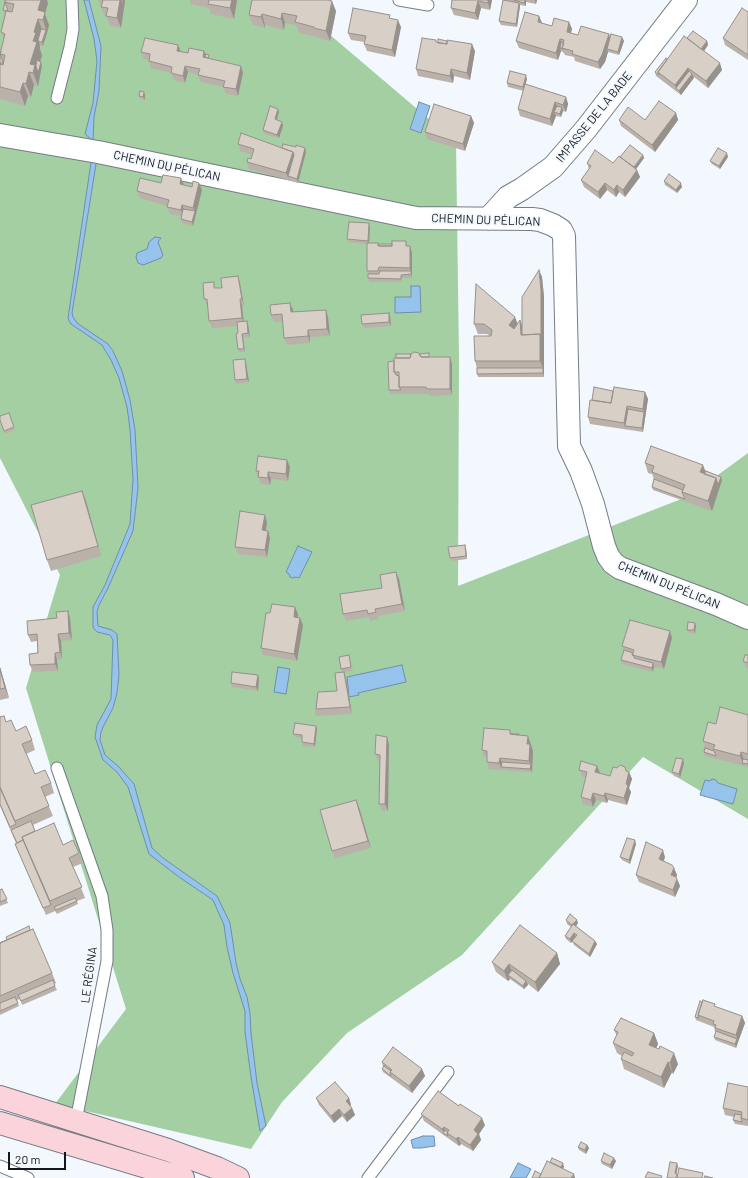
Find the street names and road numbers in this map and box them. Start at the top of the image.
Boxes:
street label: IMPASSE DE LA BADE [553,69,635,165]
street label: CHEMIN DU PÉLICAN [112,148,222,184]
street label: CHEMIN DU PÉLICAN [431,211,541,229]
street label: CHEMIN DU PÉLICAN [616,558,722,612]
street label: LE RÉGINA [78,946,100,1004]

